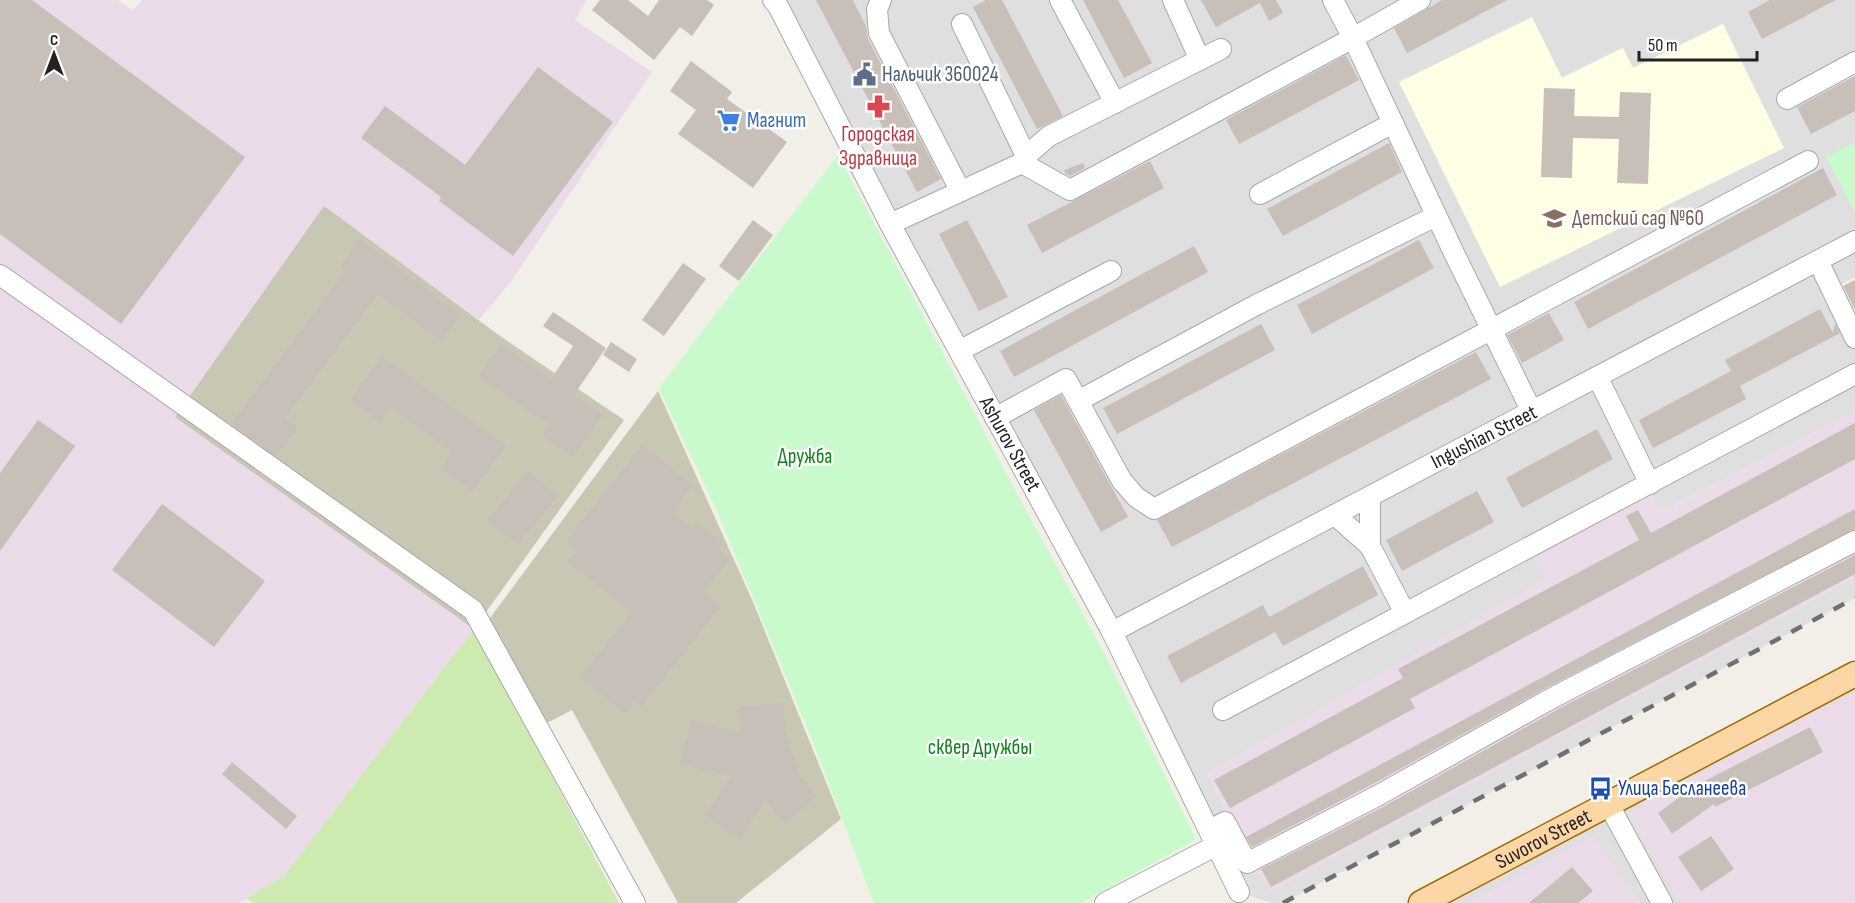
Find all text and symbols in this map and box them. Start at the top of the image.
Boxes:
north arrow [24,24,84,84]
scale bar [1639,24,1758,62]
text: С [50,31,58,50]
text: 50 m [1648,35,1678,56]
public building icon: Нальчик 360024 [851,61,877,87]
place label: Нальчик 360024 [882,62,999,87]
pharmacy icon: Городская Здравница [865,93,891,119]
supermarket icon: Магнит [716,107,742,133]
place label: Магнит [747,108,806,133]
place label: Городская Здравница [839,122,917,171]
school or university icon: Детский сад №60 [1541,205,1567,231]
place label: Детский сад №60 [1572,206,1704,231]
street label: Ashurov Street [973,391,1046,496]
street label: Ingushian Street [1427,400,1541,474]
park label: Дружба [778,444,832,469]
park label: сквер Дружбы [928,735,1032,760]
bus stop icon: Улица Бесланеева [1587,775,1613,801]
place label: Улица Бесланеева [1618,776,1746,801]
street label: Suvorov Street [1491,803,1595,874]

